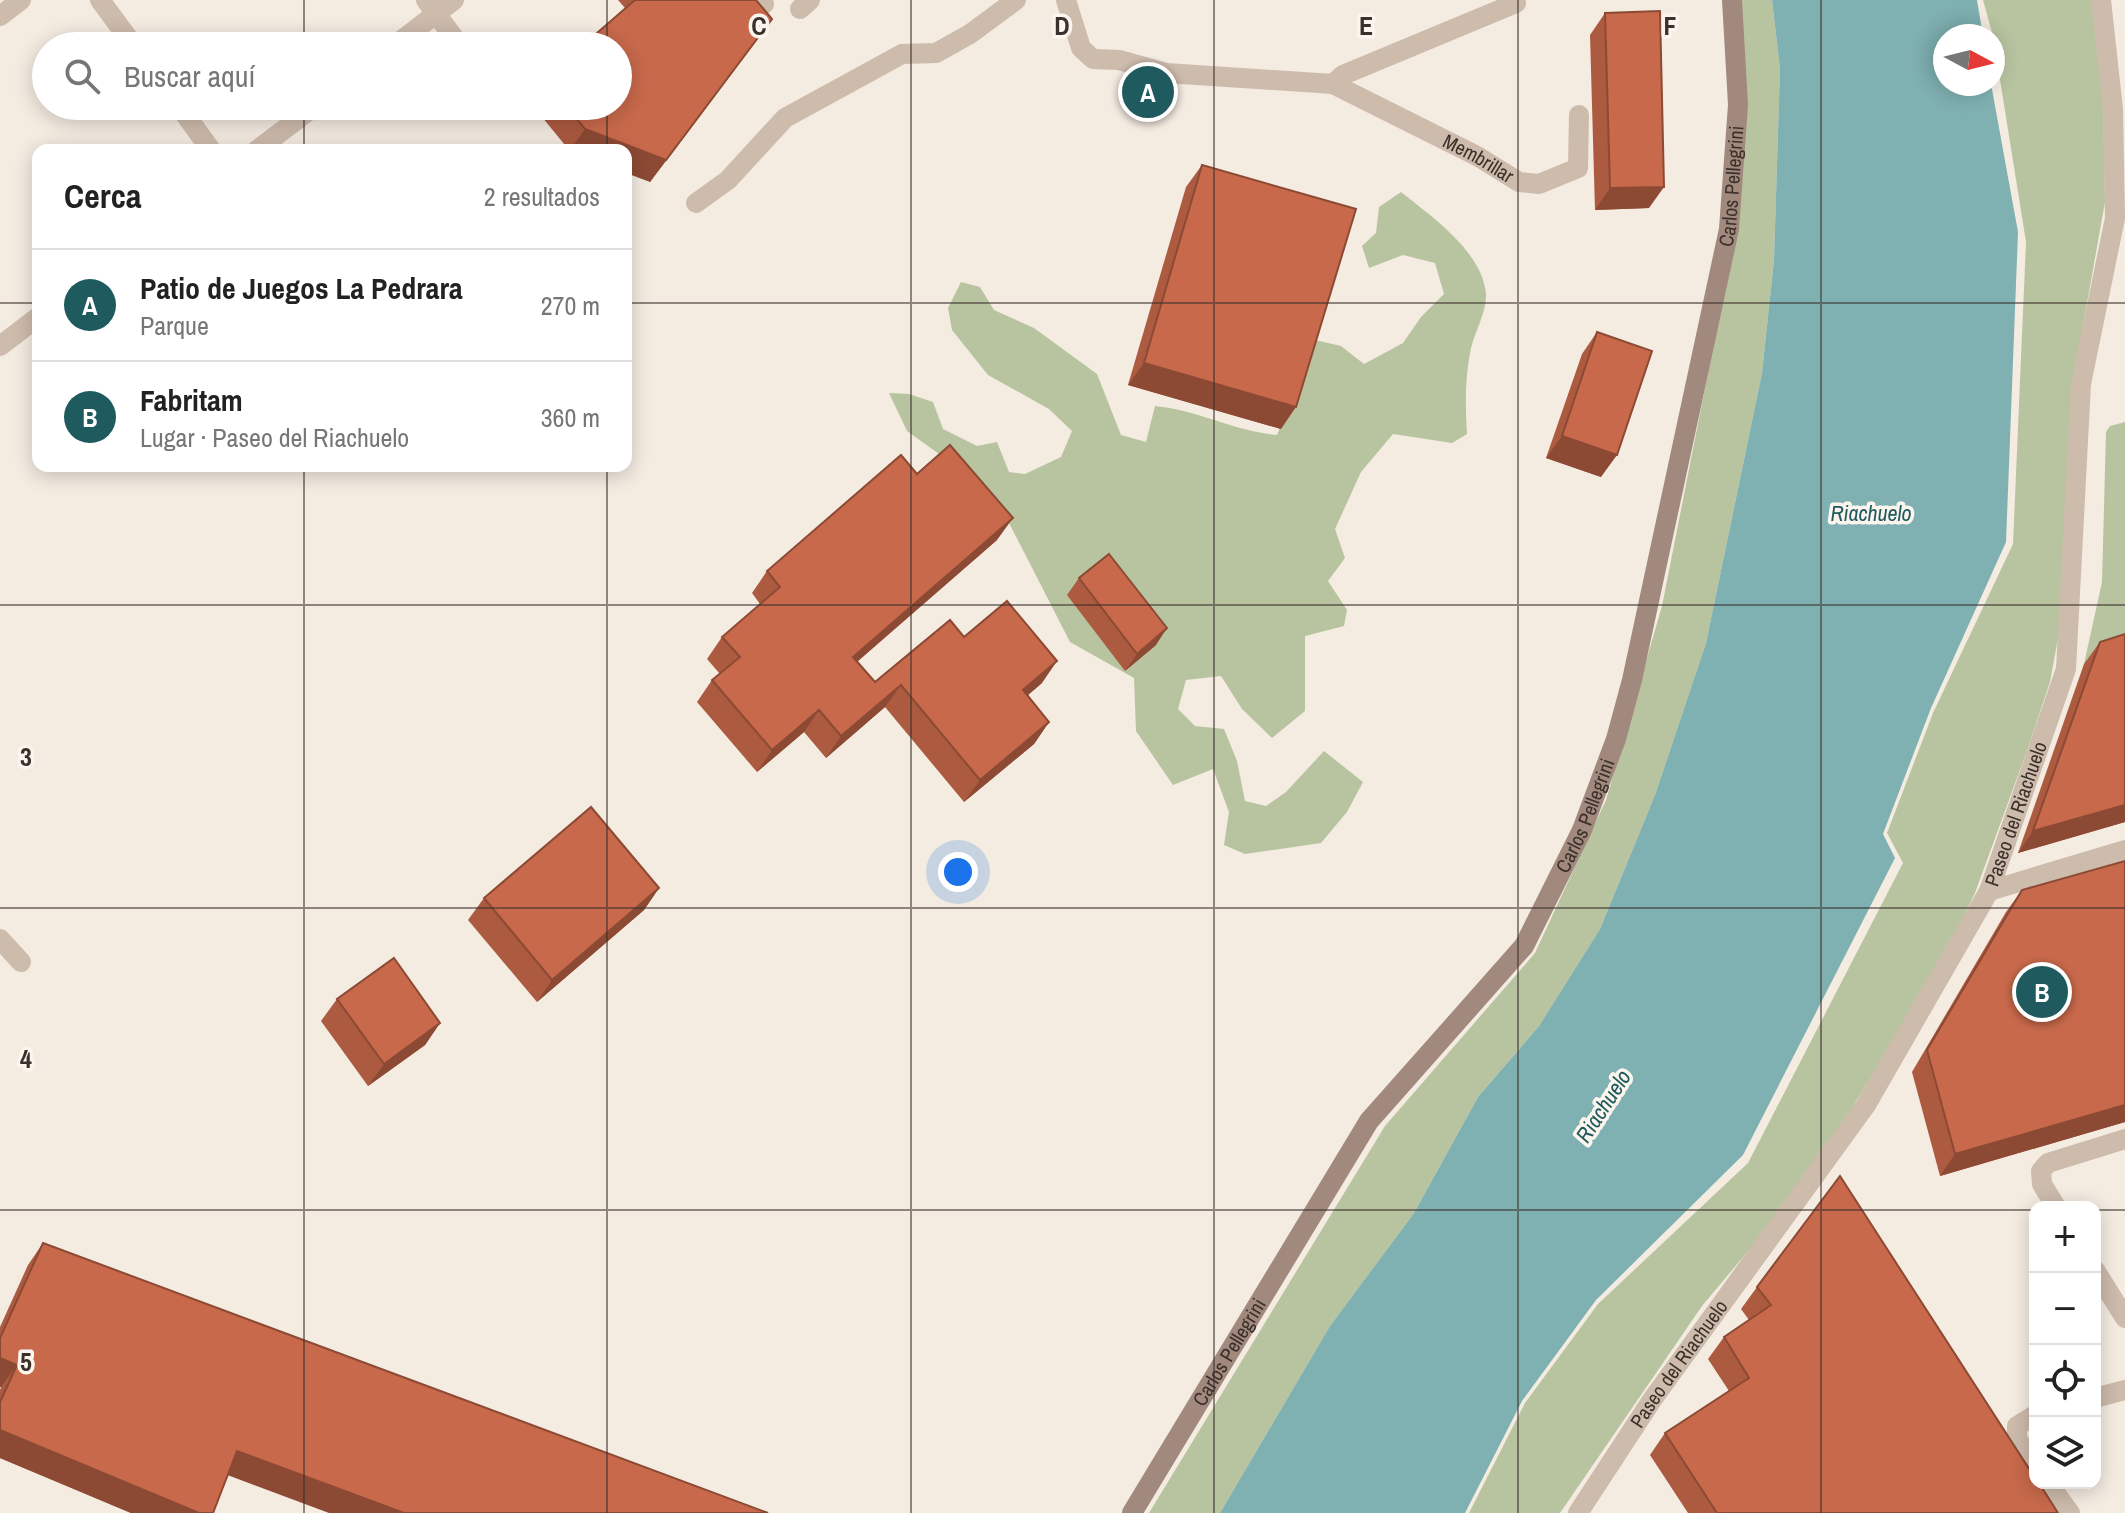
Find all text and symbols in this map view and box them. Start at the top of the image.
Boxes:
text: C [751,8,767,43]
text: D [1054,8,1070,43]
text: E [1359,8,1373,43]
text: F [1663,8,1677,43]
north arrow [1933,24,2005,96]
search box [32,32,632,120]
icon: search [60,54,104,98]
text: Buscar aquí [124,56,255,96]
pin: A [1122,62,1174,122]
street label: Carlos Pellegrini [1712,125,1749,249]
street label: Membrillar [1439,127,1520,189]
text: Cerca [64,173,142,219]
text: 2 resultados [484,179,600,214]
text: Patio de Juegos La Pedrara [140,268,463,308]
text: A [82,288,98,323]
text: 270 m [541,288,600,323]
text: Parque [140,308,209,343]
text: Fabritam [140,380,243,420]
text: B [82,400,98,435]
text: 360 m [541,400,600,435]
text: Lugar · Paseo del Riachuelo [140,420,409,455]
water label: Riachuelo [1830,498,1912,528]
street label: Paseo del Riachuelo [1978,738,2053,890]
text: 3 [20,739,32,774]
street label: Carlos Pellegrini [1549,755,1620,877]
your location [938,852,978,892]
pin: B [2016,962,2068,1022]
text: 4 [20,1041,32,1076]
water label: Riachuelo [1568,1064,1638,1148]
map controls [2029,1201,2101,1489]
button: + [2029,1201,2101,1273]
button: − [2029,1273,2101,1345]
street label: Carlos Pellegrini [1186,1293,1272,1411]
street label: Paseo del Riachuelo [1623,1294,1733,1433]
text: 5 [20,1344,32,1379]
button: locate [2029,1345,2101,1417]
button: layers [2029,1417,2101,1489]

